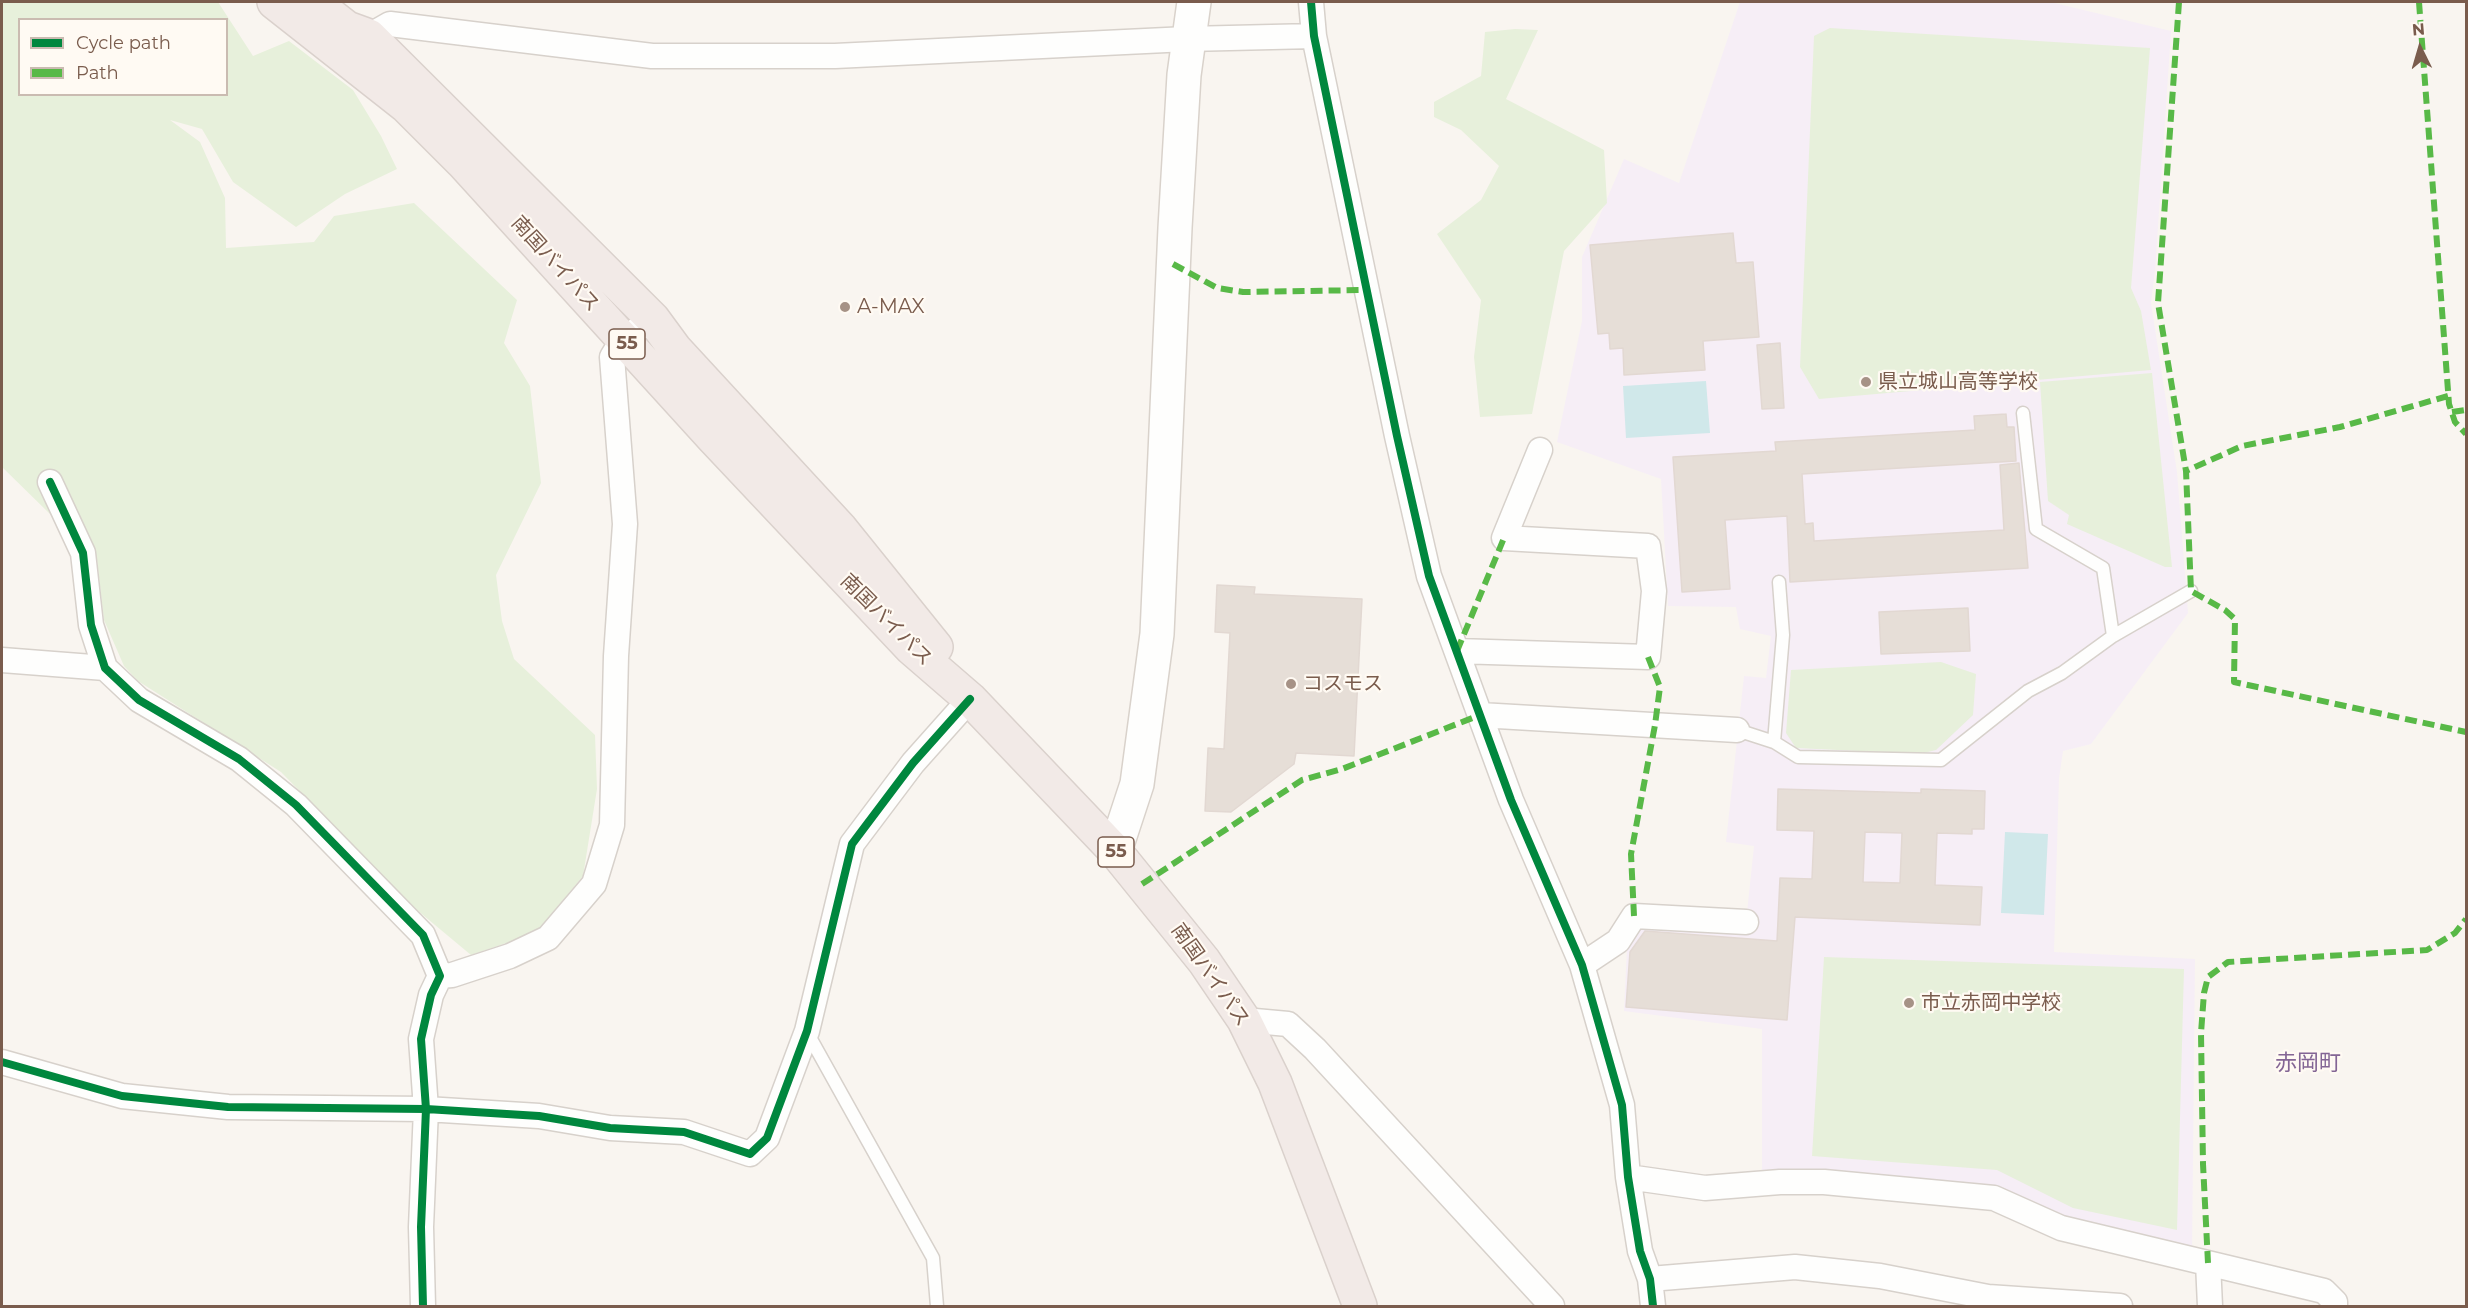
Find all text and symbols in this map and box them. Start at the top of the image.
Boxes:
legend [18,18,228,96]
north arrow [2390,18,2450,78]
text: N [2411,20,2426,40]
text: Cycle path [76,32,171,54]
text: Path [76,62,119,84]
street label: 南国バイパス [506,211,604,317]
place label: A-MAX [857,295,925,319]
marker: A-MAX [838,300,852,314]
road number: 55 [609,329,645,359]
place label: 県立城山高等学校 [1878,370,2038,394]
marker: 県立城山高等学校 [1859,375,1873,389]
street label: 南国バイパス [835,569,937,671]
place label: コスモス [1303,672,1383,696]
marker: コスモス [1284,677,1298,691]
road number: 55 [1098,837,1134,867]
street label: 南国バイパス [1166,919,1254,1031]
place label: 市立赤岡中学校 [1921,991,2061,1015]
marker: 市立赤岡中学校 [1902,996,1916,1010]
district label: 赤岡町 [2275,1051,2341,1077]

